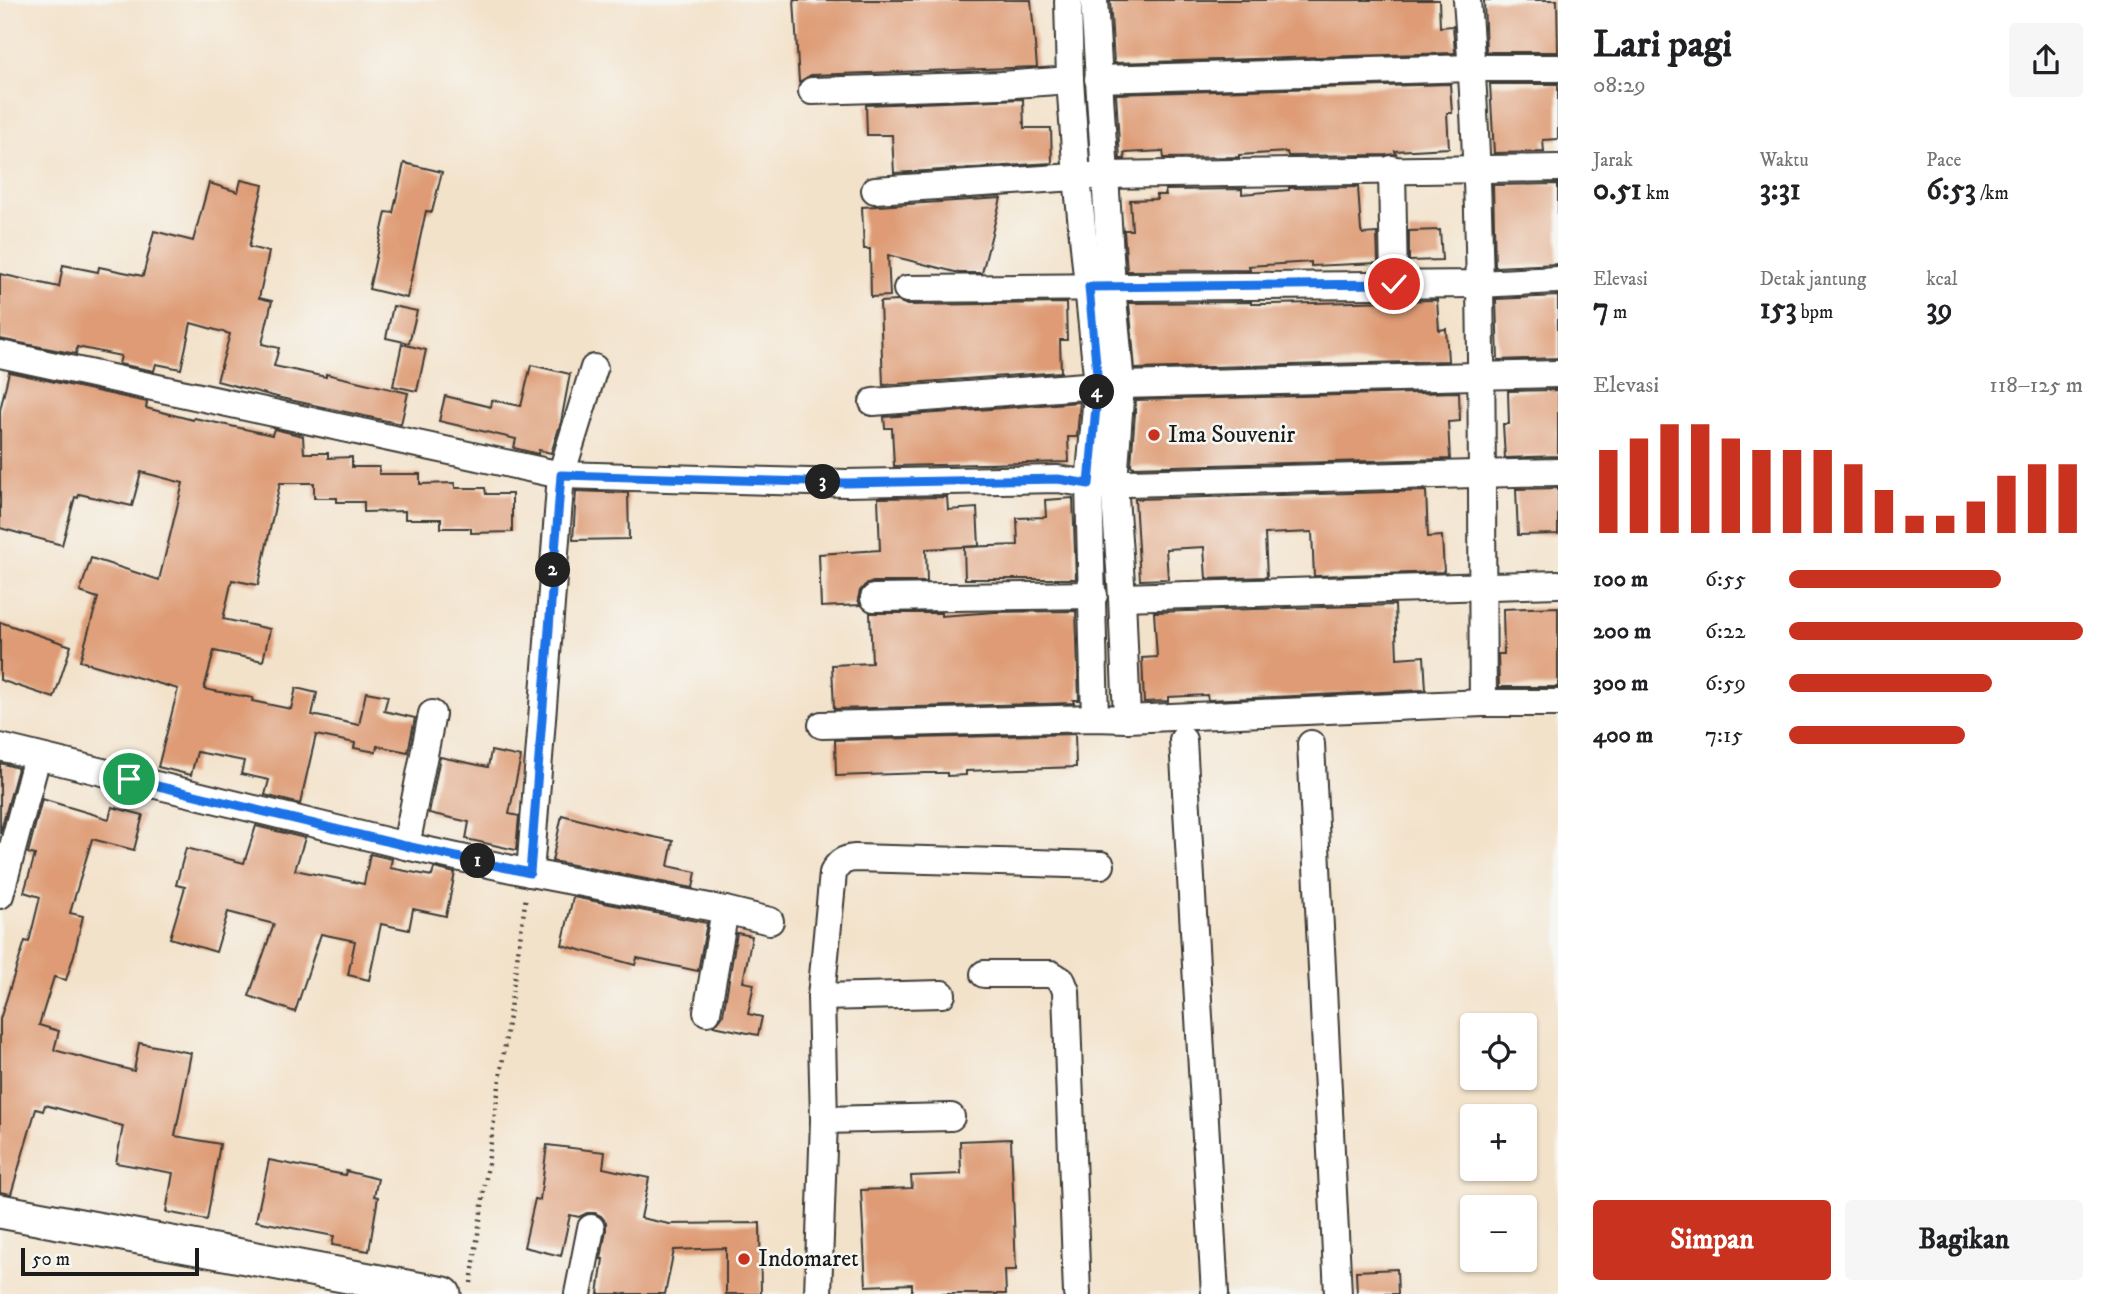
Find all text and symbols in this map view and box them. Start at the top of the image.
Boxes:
text: Lari pagi [1593,21,1732,69]
button: share [2009,23,2083,97]
text: 08:29 [1593,71,1646,100]
text: Jarak [1593,149,1633,172]
text: Waktu [1760,149,1809,172]
text: Pace [1926,149,1961,172]
text: 0.51 [1593,172,1642,209]
text: 3:31 [1760,172,1801,209]
text: 6:53 [1926,172,1976,209]
text: km [1642,182,1670,205]
text: /km [1976,182,2009,205]
pin [1364,254,1424,314]
icon: check [1375,265,1413,303]
text: Elevasi [1593,268,1648,291]
text: Detak jantung [1760,268,1866,291]
text: kcal [1926,268,1958,291]
text: 7 [1593,291,1609,328]
text: 153 [1760,291,1797,328]
text: 39 [1926,291,1953,328]
text: m [1609,301,1627,324]
text: bpm [1797,301,1833,324]
text: Elevasi [1593,371,1659,400]
text: 118–125 m [1989,371,2083,400]
pin: 4 [1080,374,1114,410]
text: 4 [1091,380,1102,403]
place label: Ima Souvenir [1168,420,1295,450]
marker: Ima Souvenir [1146,427,1162,443]
pin: 3 [806,464,840,500]
text: 3 [819,470,826,493]
pin: 2 [536,552,570,588]
text: 2 [548,558,557,581]
text: 100 m [1593,565,1648,594]
text: 6:55 [1705,565,1746,594]
text: 200 m [1593,617,1651,646]
text: 6:22 [1705,617,1746,646]
text: 300 m [1593,669,1649,698]
text: 6:59 [1705,669,1746,698]
text: 400 m [1593,721,1653,750]
text: 7:15 [1705,721,1743,750]
pin [99,749,159,809]
icon: arrive [110,760,148,798]
pin: 1 [461,844,496,878]
text: 1 [474,849,481,872]
map controls [1460,1013,1537,1272]
button: locate [1460,1013,1537,1090]
button: + [1460,1104,1537,1181]
button: − [1460,1195,1537,1272]
button: Simpan [1593,1200,1831,1280]
button: Bagikan [1845,1200,2083,1280]
place label: Indomaret [758,1244,859,1274]
scale bar [21,1245,200,1277]
text: 50 m [32,1248,70,1271]
marker: Indomaret [736,1251,752,1267]

